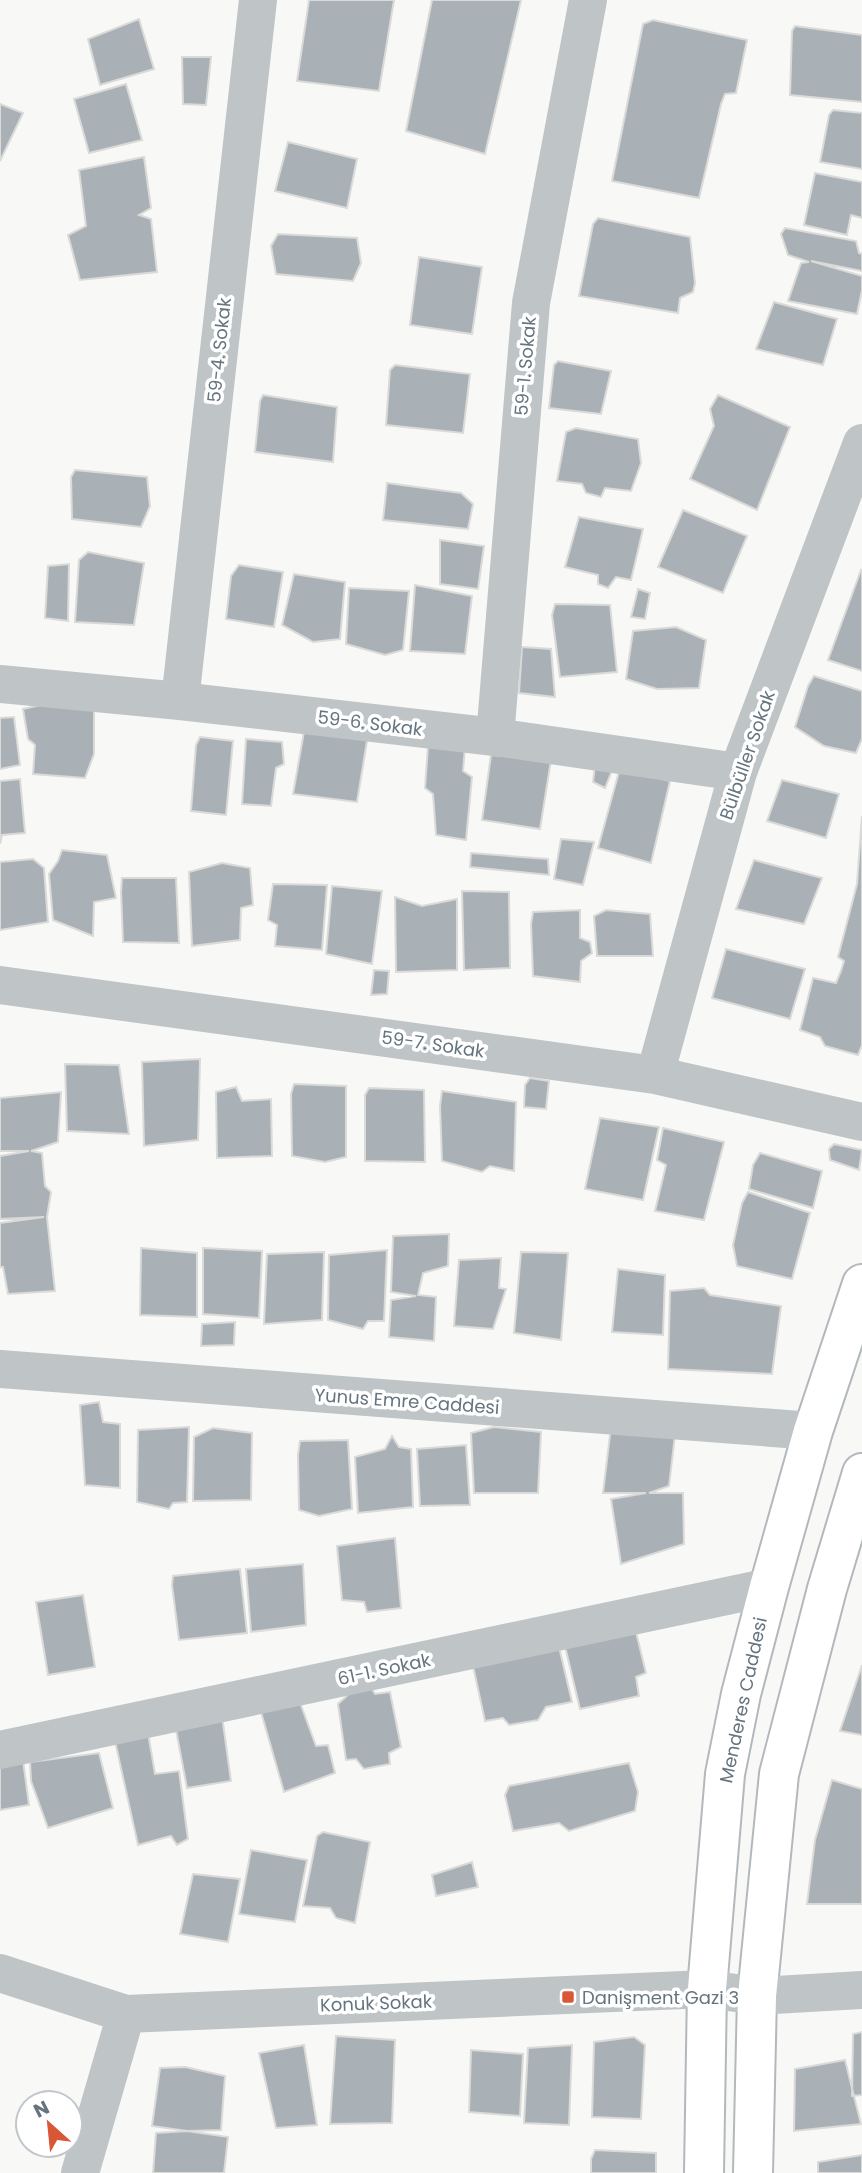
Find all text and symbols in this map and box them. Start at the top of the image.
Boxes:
street label: 59-4. Sokak [201,296,237,404]
street label: 59-1. Sokak [508,315,542,417]
street label: Bülbüller Sokak [713,686,781,823]
street label: 59-6. Sokak [316,704,425,742]
street label: 59-7. Sokak [380,1024,487,1064]
street label: Yunus Emre Caddesi [314,1382,500,1420]
street label: Menderes Caddesi [713,1615,773,1785]
street label: 61-1. Sokak [335,1647,433,1691]
place label: Danişment Gazi 3 [582,1985,739,2010]
street label: Konuk Sokak [319,1989,433,2017]
marker: Danişment Gazi 3 [560,1989,576,2005]
north arrow [14,2089,84,2159]
text: N [29,2094,54,2125]

